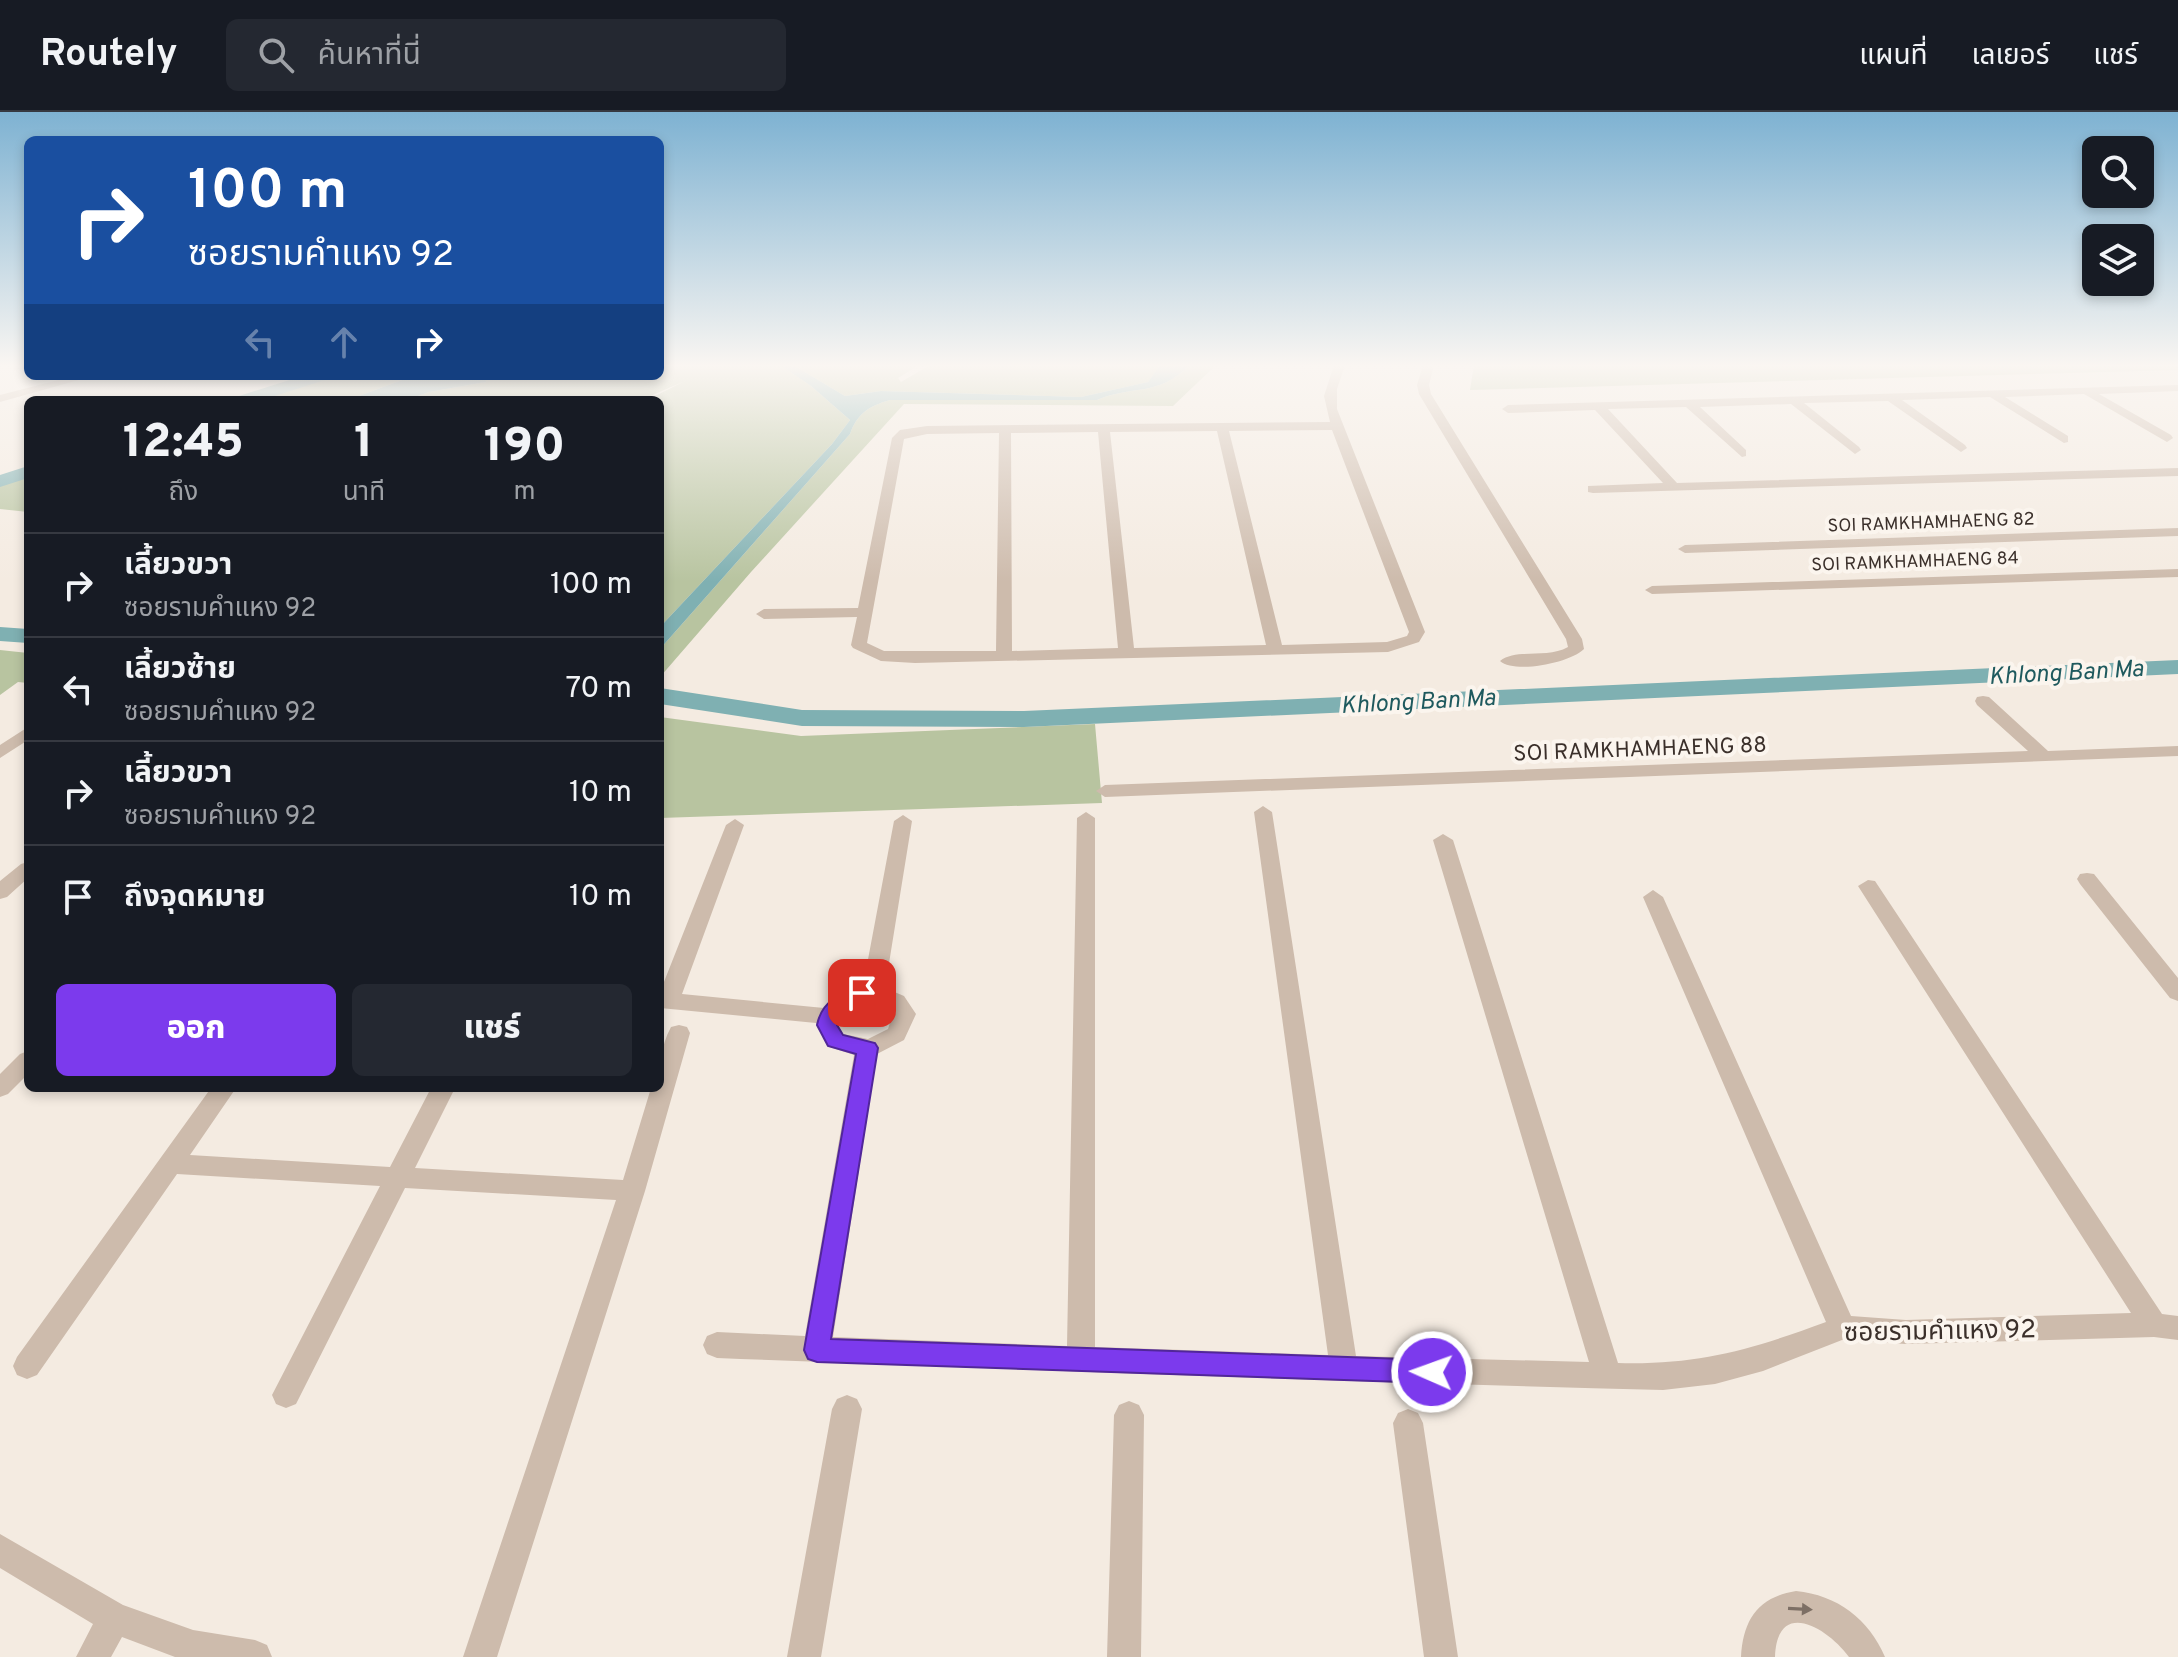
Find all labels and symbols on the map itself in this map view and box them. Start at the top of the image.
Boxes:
street label: SOI RAMKHAMHAENG 82 [1827,508,2035,539]
street label: SOI RAMKHAMHAENG 84 [1811,547,2019,578]
water label: Khlong Ban Ma [1988,655,2145,693]
water label: Khlong Ban Ma [1340,684,1497,722]
street label: SOI RAMKHAMHAENG 88 [1513,733,1767,768]
pin [828,959,896,1027]
street label: ซอยรามคําแหง 92 [1844,1314,2036,1351]
position arrow [1390,1330,1474,1414]
one-way arrow [1788,1602,1813,1615]

